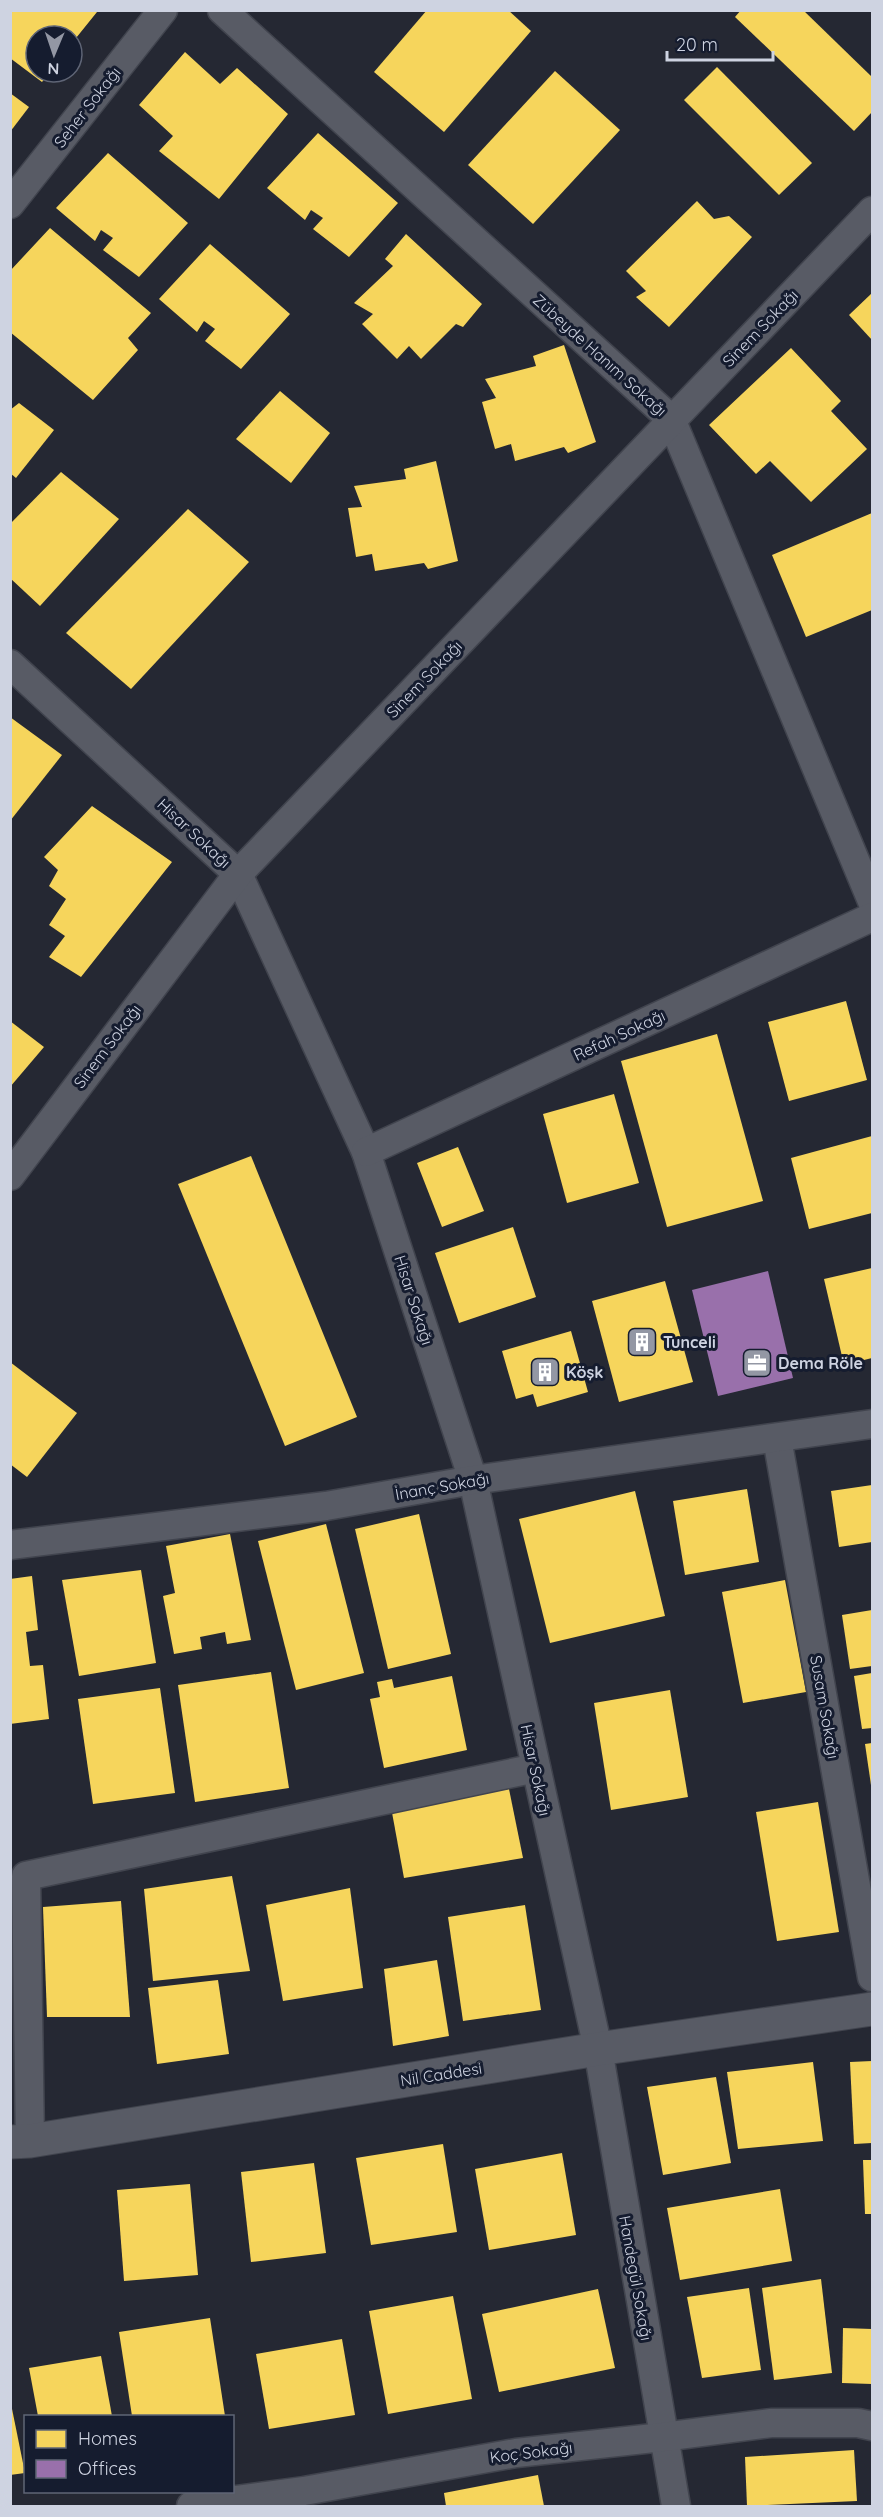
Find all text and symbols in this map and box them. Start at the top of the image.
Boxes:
north arrow [24,24,84,84]
scale bar [667,24,774,62]
text: 20 m [676,33,718,56]
text: N [47,59,60,79]
street label: Seher Sokağı [49,63,125,151]
street label: Sinem Sokağı [718,285,802,371]
street label: Zübeyde Hanım Sokağı [529,290,671,420]
street label: Sinem Sokağı [382,636,466,722]
street label: Hisar Sokağı [153,794,235,872]
street label: Sinem Sokağı [69,1000,145,1092]
street label: Refah Sokağı [570,1005,668,1065]
street label: Hisar Sokağı [390,1253,438,1347]
building icon: Tunceli [626,1326,658,1358]
place label: Tunceli [663,1332,716,1352]
office icon: Dema Röle [741,1347,773,1379]
place label: Dema Röle [778,1353,863,1373]
building icon: Köşk [529,1356,561,1388]
place label: Köşk [566,1362,603,1382]
street label: İnanç Sokağı [393,1468,491,1504]
street label: Susam Sokağı [806,1654,844,1760]
street label: Hisar Sokağı [517,1722,555,1818]
street label: Nil Caddesi [399,2058,483,2090]
street label: Handegül Sokağı [615,2214,657,2342]
legend [24,2415,234,2493]
text: Homes [78,2427,137,2450]
street label: Koç Sokağı [489,2437,573,2467]
text: Offices [78,2457,137,2480]

